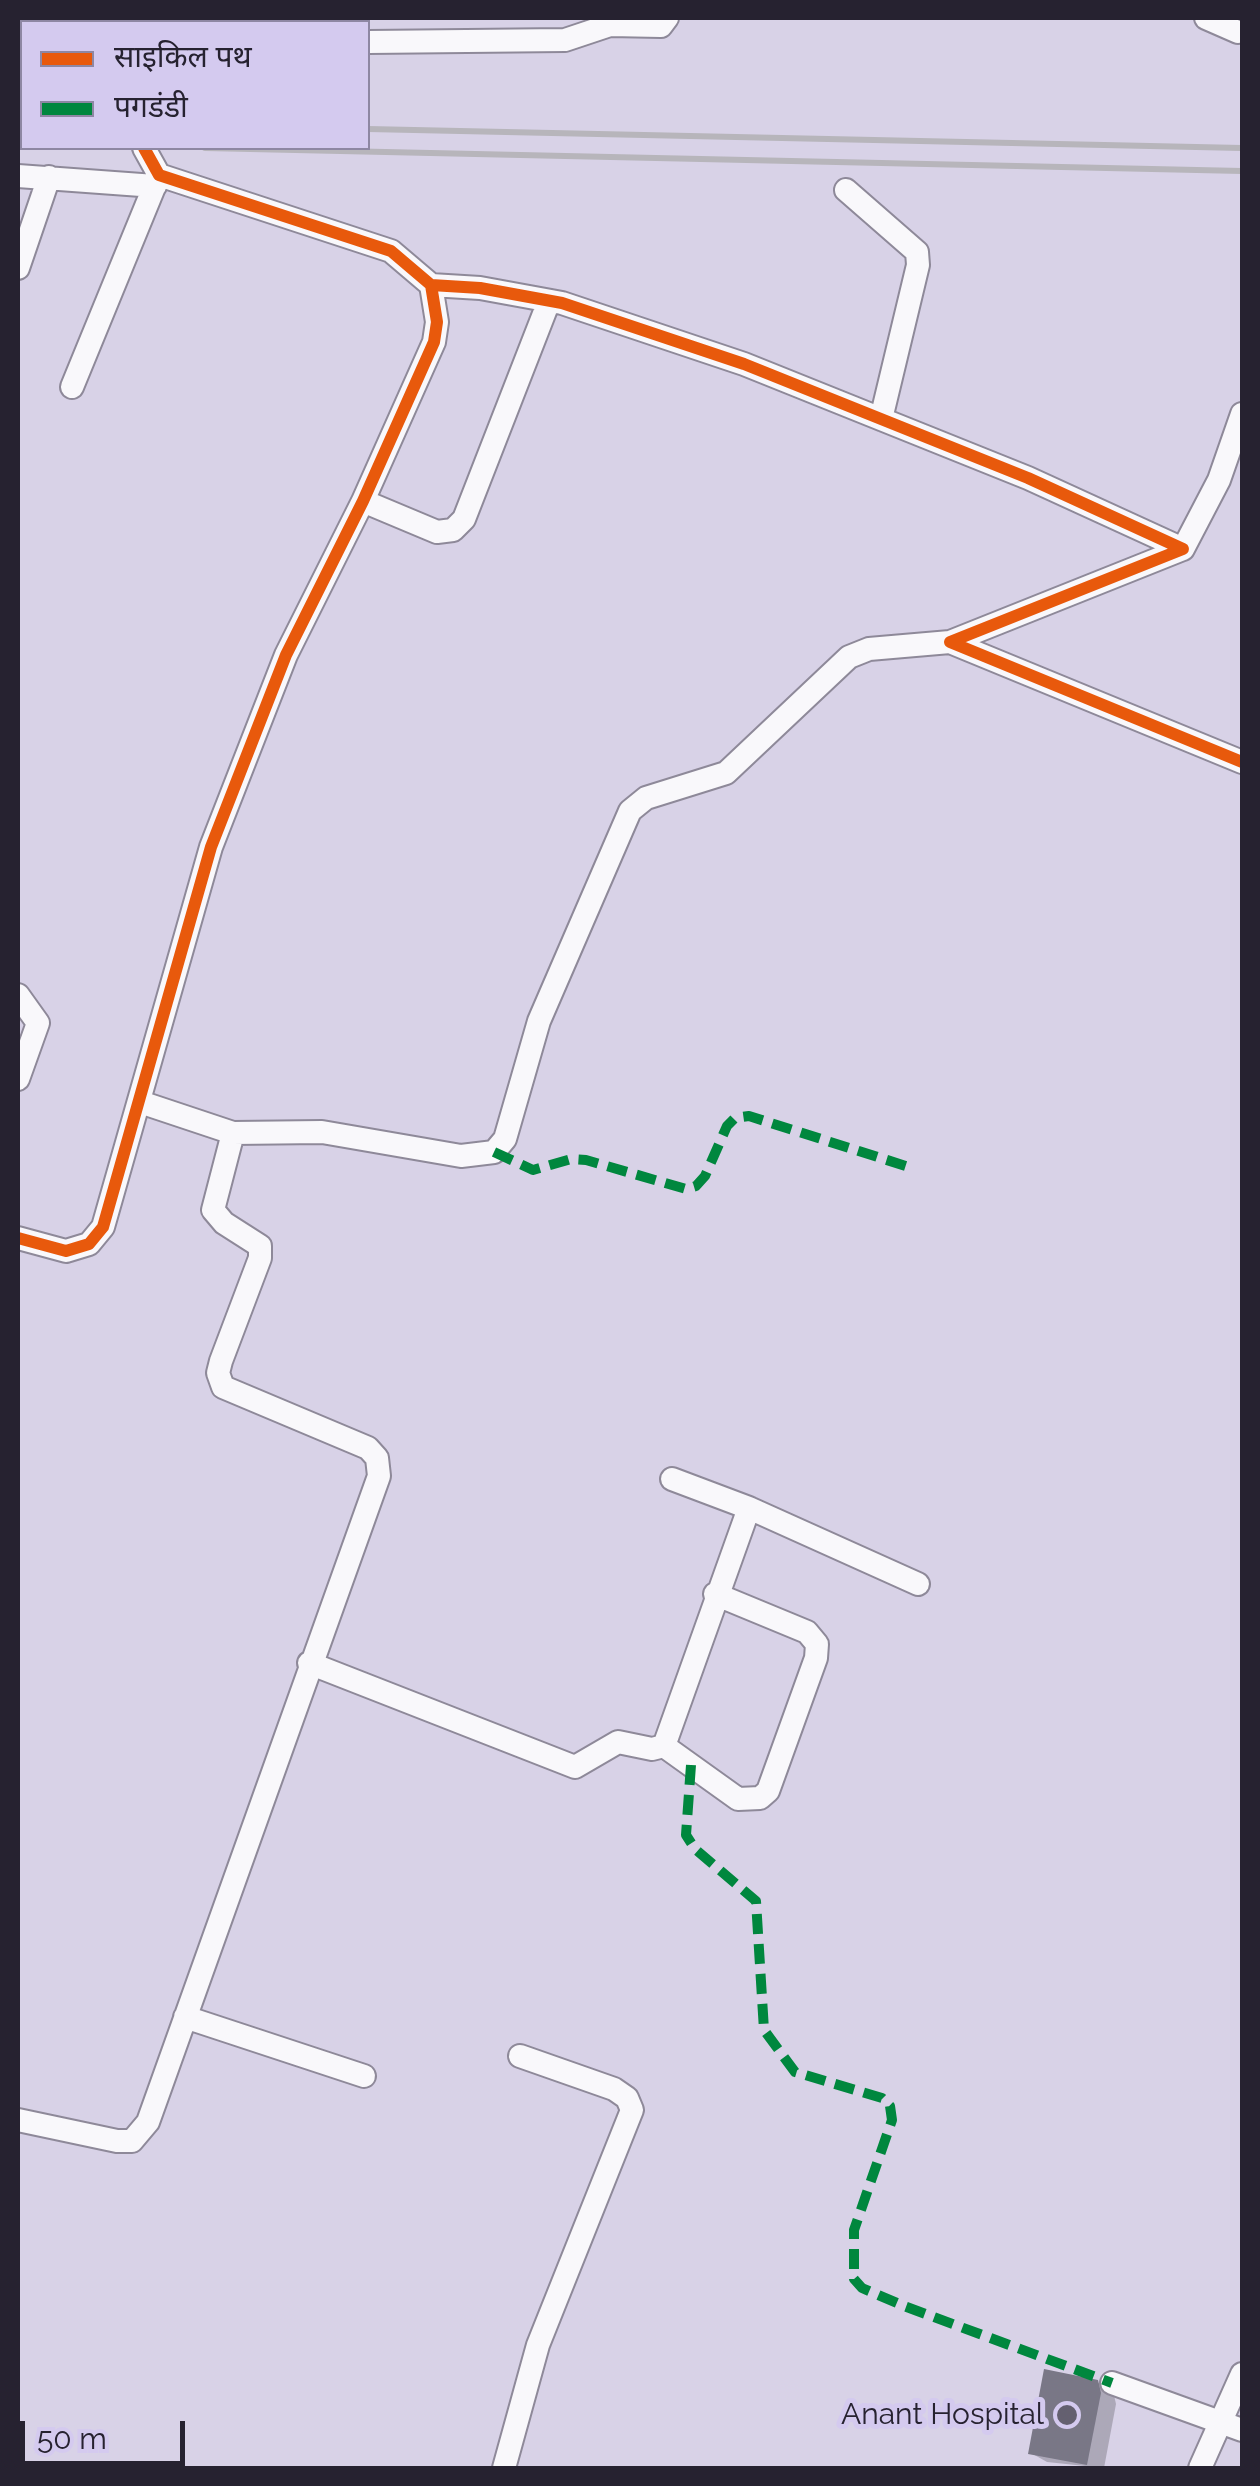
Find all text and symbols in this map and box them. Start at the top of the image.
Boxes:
legend [20,20,370,150]
text: साइकिल पथ [114,39,252,74]
text: पगडंडी [114,89,188,124]
place label: Anant Hospital [841,2397,1044,2433]
scale bar [25,2401,190,2463]
marker: Anant Hospital [1054,2402,1080,2428]
text: 50 m [37,2421,107,2456]

